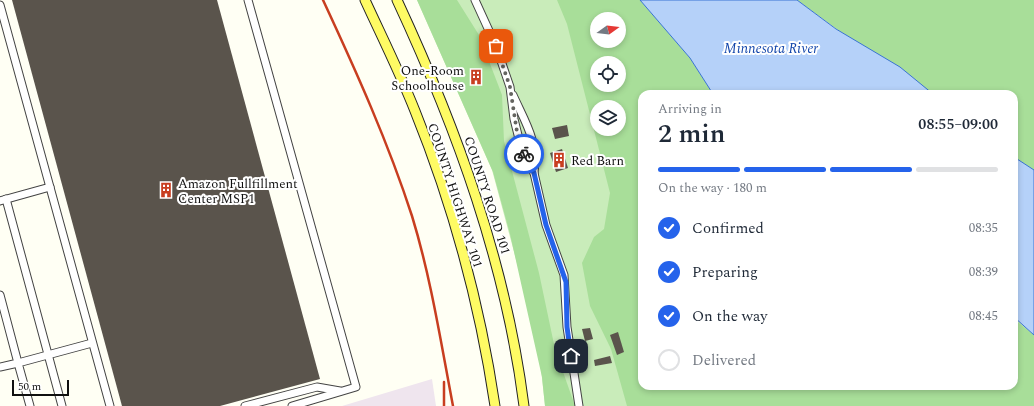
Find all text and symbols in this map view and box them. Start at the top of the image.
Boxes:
north arrow [590,12,626,48]
map controls [590,12,626,136]
pin [479,29,513,63]
icon: bag [485,35,507,57]
water label: Minnesota River [724,38,818,59]
button: locate [590,56,626,92]
place label: One-Room Schoolhouse [391,61,464,96]
building icon: One-Room Schoolhouse [467,68,485,86]
text: Arriving in [658,99,722,119]
button: layers [590,100,626,136]
text: 08:55–09:00 [918,113,998,136]
text: 2 min [658,114,725,154]
street label: COUNTY HIGHWAY 101 [422,120,488,270]
street label: COUNTY ROAD 101 [458,134,516,257]
courier [504,134,544,174]
icon: bike [513,143,535,165]
building icon: Red Barn [550,151,568,169]
place label: Red Barn [571,151,624,171]
place label: Amazon Fullfillment Center MSP1 [178,174,298,209]
text: On the way · 180 m [658,178,767,198]
building icon: Amazon Fullfillment Center MSP1 [157,181,175,199]
icon: check [658,217,680,239]
text: Confirmed [692,217,764,240]
text: 08:35 [969,218,998,238]
icon: check [658,261,680,283]
text: Preparing [692,261,758,284]
text: 08:39 [969,262,998,282]
icon: check [658,305,680,327]
text: On the way [692,305,767,328]
text: 08:45 [969,306,998,326]
pin [554,339,588,373]
icon: home [560,345,582,367]
text: Delivered [692,349,756,372]
scale bar [12,378,69,397]
text: 50 m [18,378,41,395]

